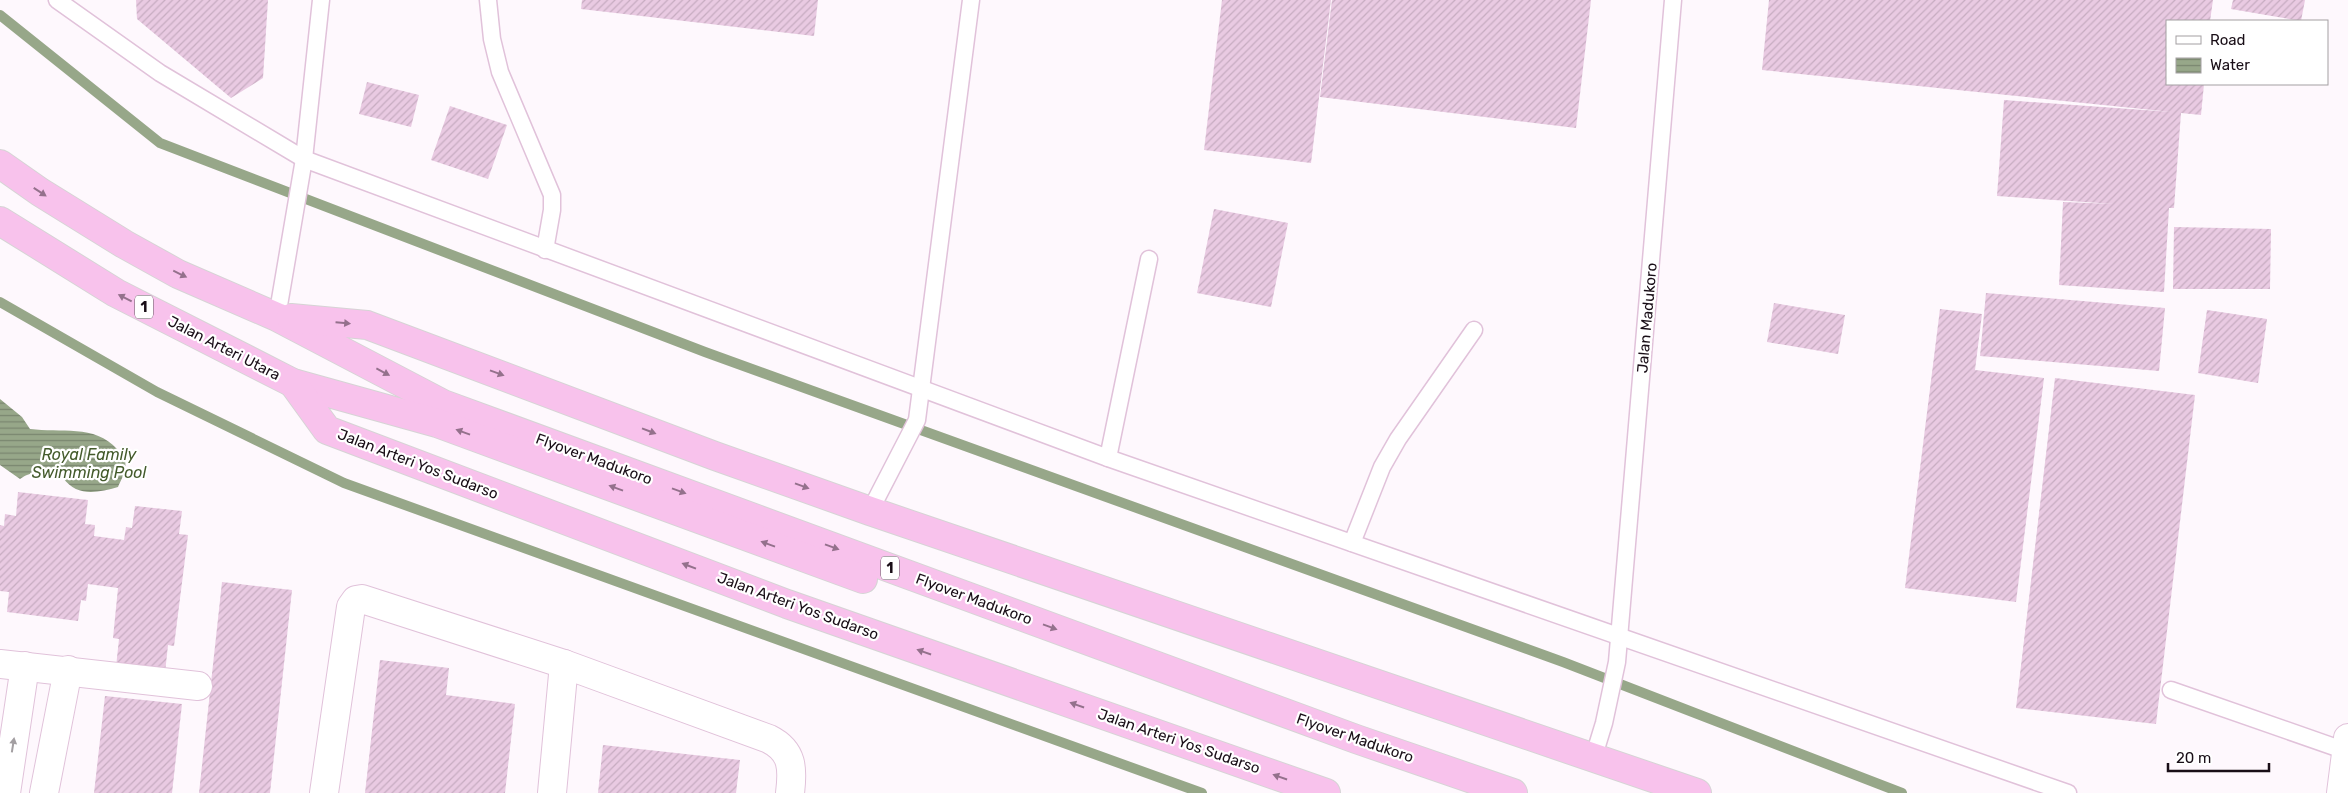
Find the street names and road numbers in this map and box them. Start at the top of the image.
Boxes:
street label: Jalan Madukoro [1633,262,1661,374]
road number: 1 [135,296,153,318]
street label: Jalan Arteri Utara [165,312,283,384]
street label: Jalan Arteri Yos Sudarso [335,425,501,503]
street label: Flyover Madukoro [533,430,655,488]
road number: 1 [881,556,899,580]
street label: Jalan Arteri Yos Sudarso [715,568,881,644]
street label: Flyover Madukoro [913,570,1035,628]
street label: Jalan Arteri Yos Sudarso [1095,705,1263,777]
street label: Flyover Madukoro [1294,710,1416,766]

